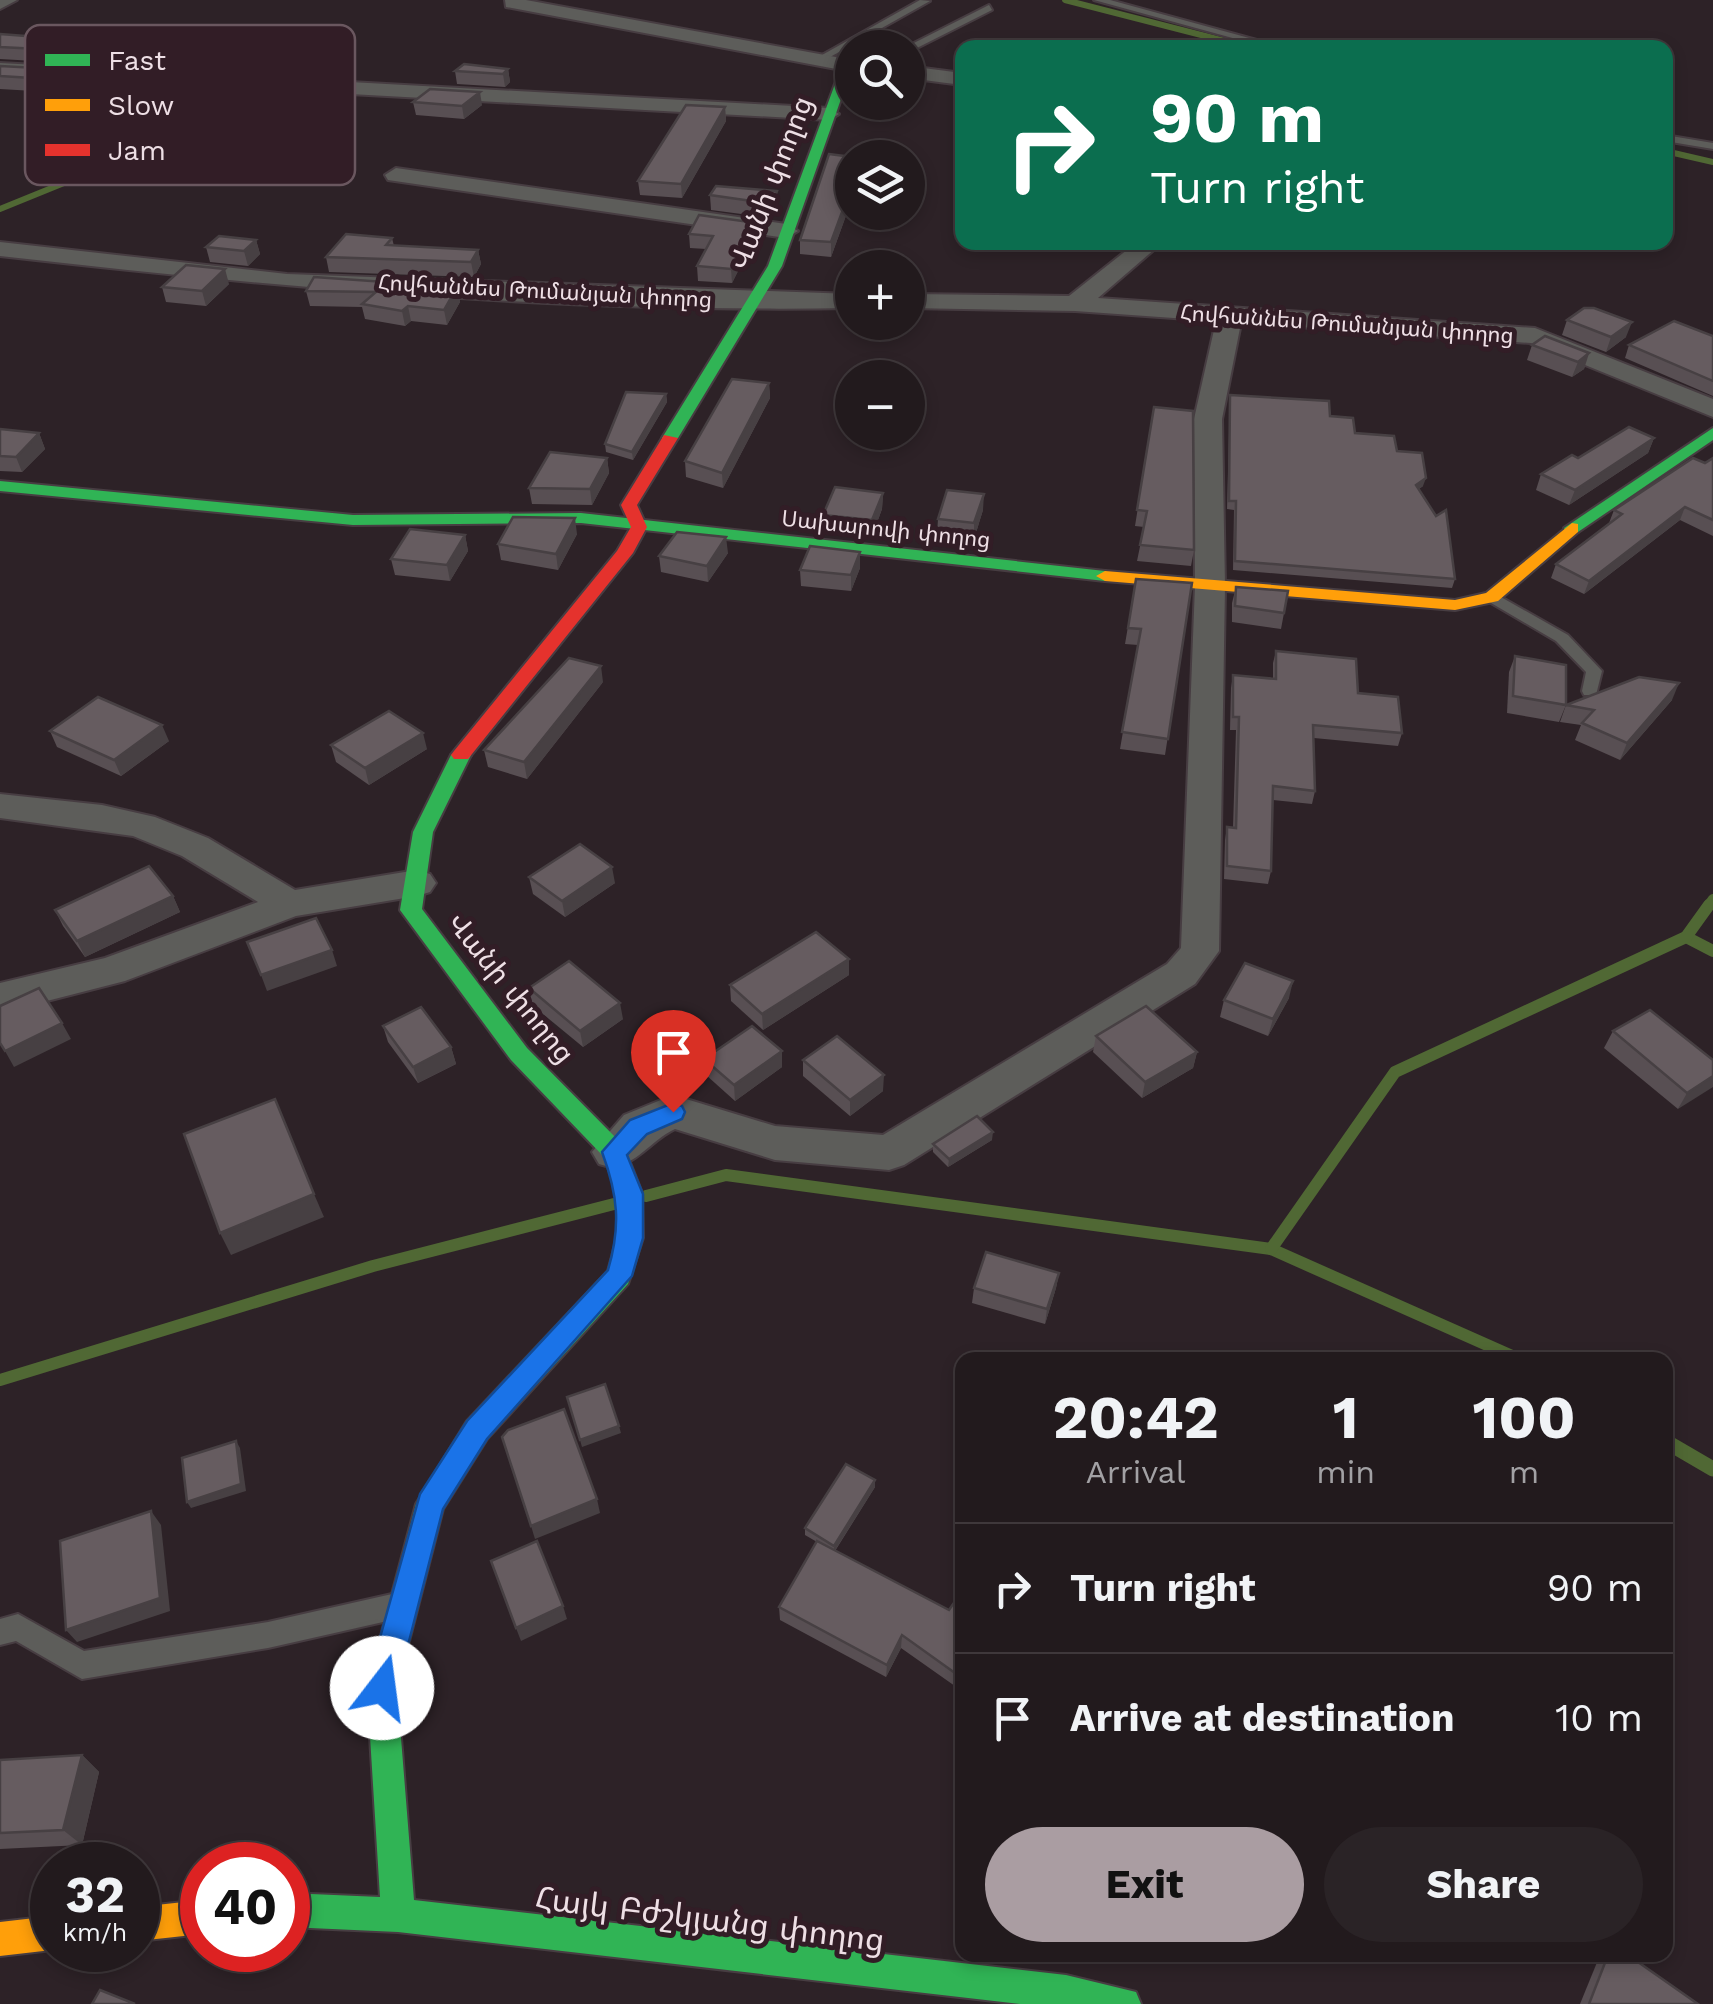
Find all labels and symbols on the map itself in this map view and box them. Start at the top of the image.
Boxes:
legend [25,25,355,185]
text: Fast [108,44,166,77]
text: Slow [108,89,174,122]
street label: Վանի փողոց [723,92,819,274]
text: Jam [108,134,166,167]
street label: Հովհաննես Թումանյան փողոց [377,270,713,312]
street label: Հովհաննես Թումանյան փողոց [1179,300,1515,348]
street label: Սախարովի փողոց [780,506,992,552]
street label: Վանի փողոց [441,906,581,1070]
pin [631,1010,716,1113]
position arrow [330,1636,434,1740]
speed limit sign: 40 [180,1842,310,1972]
street label: Հայկ Բժշկյանց փողոց [533,1879,887,1959]

